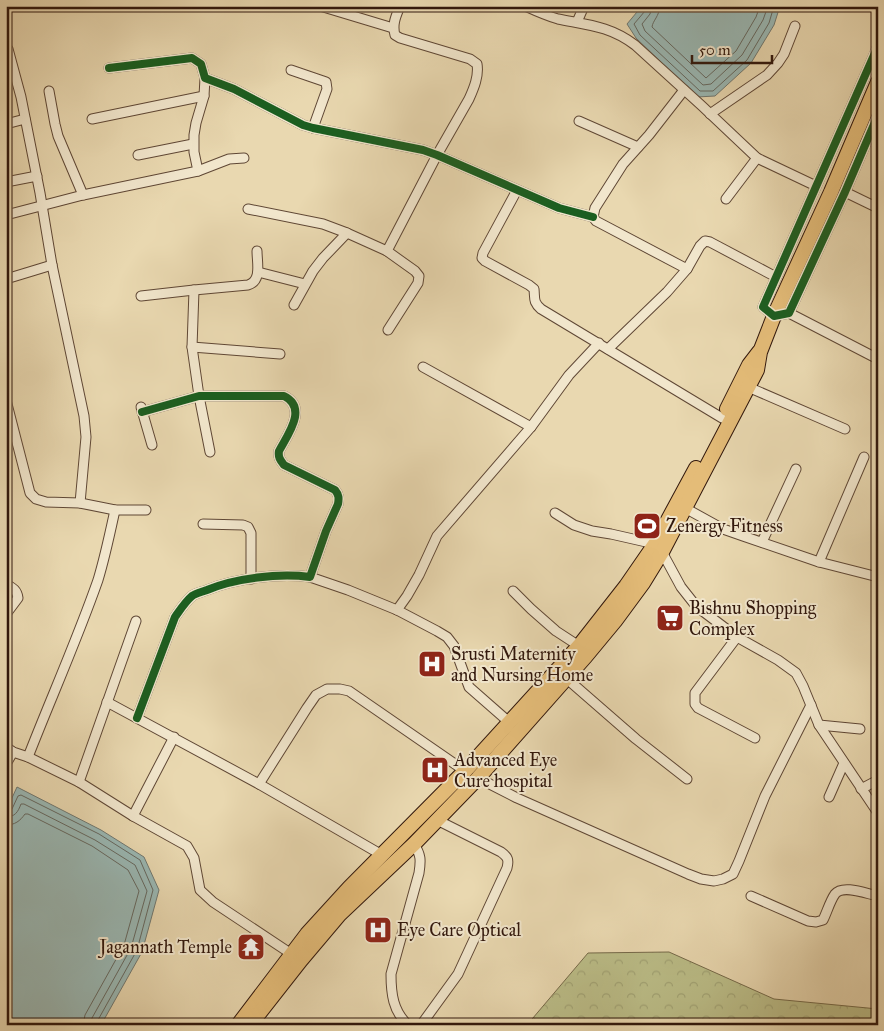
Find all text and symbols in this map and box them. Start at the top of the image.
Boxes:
scale bar [692,32,772,64]
text: 50 m [699,41,731,59]
sports icon: Zenergy Fitness [632,511,662,541]
place label: Zenergy Fitness [666,515,783,538]
place label: Bishnu Shopping Complex [689,597,817,640]
supermarket icon: Bishnu Shopping Complex [655,603,685,633]
place label: Srusti Maternity and Nursing Home [451,643,593,687]
hospital icon: Srusti Maternity and Nursing Home [417,649,447,679]
place label: Advanced Eye Cure hospital [453,749,557,792]
hospital icon: Advanced Eye Cure hospital [420,755,450,785]
hospital icon: Eye Care Optical [363,915,393,945]
place label: Eye Care Optical [397,919,521,941]
temple icon: Jagannath Temple [236,932,266,962]
place label: Jagannath Temple [98,936,232,959]

